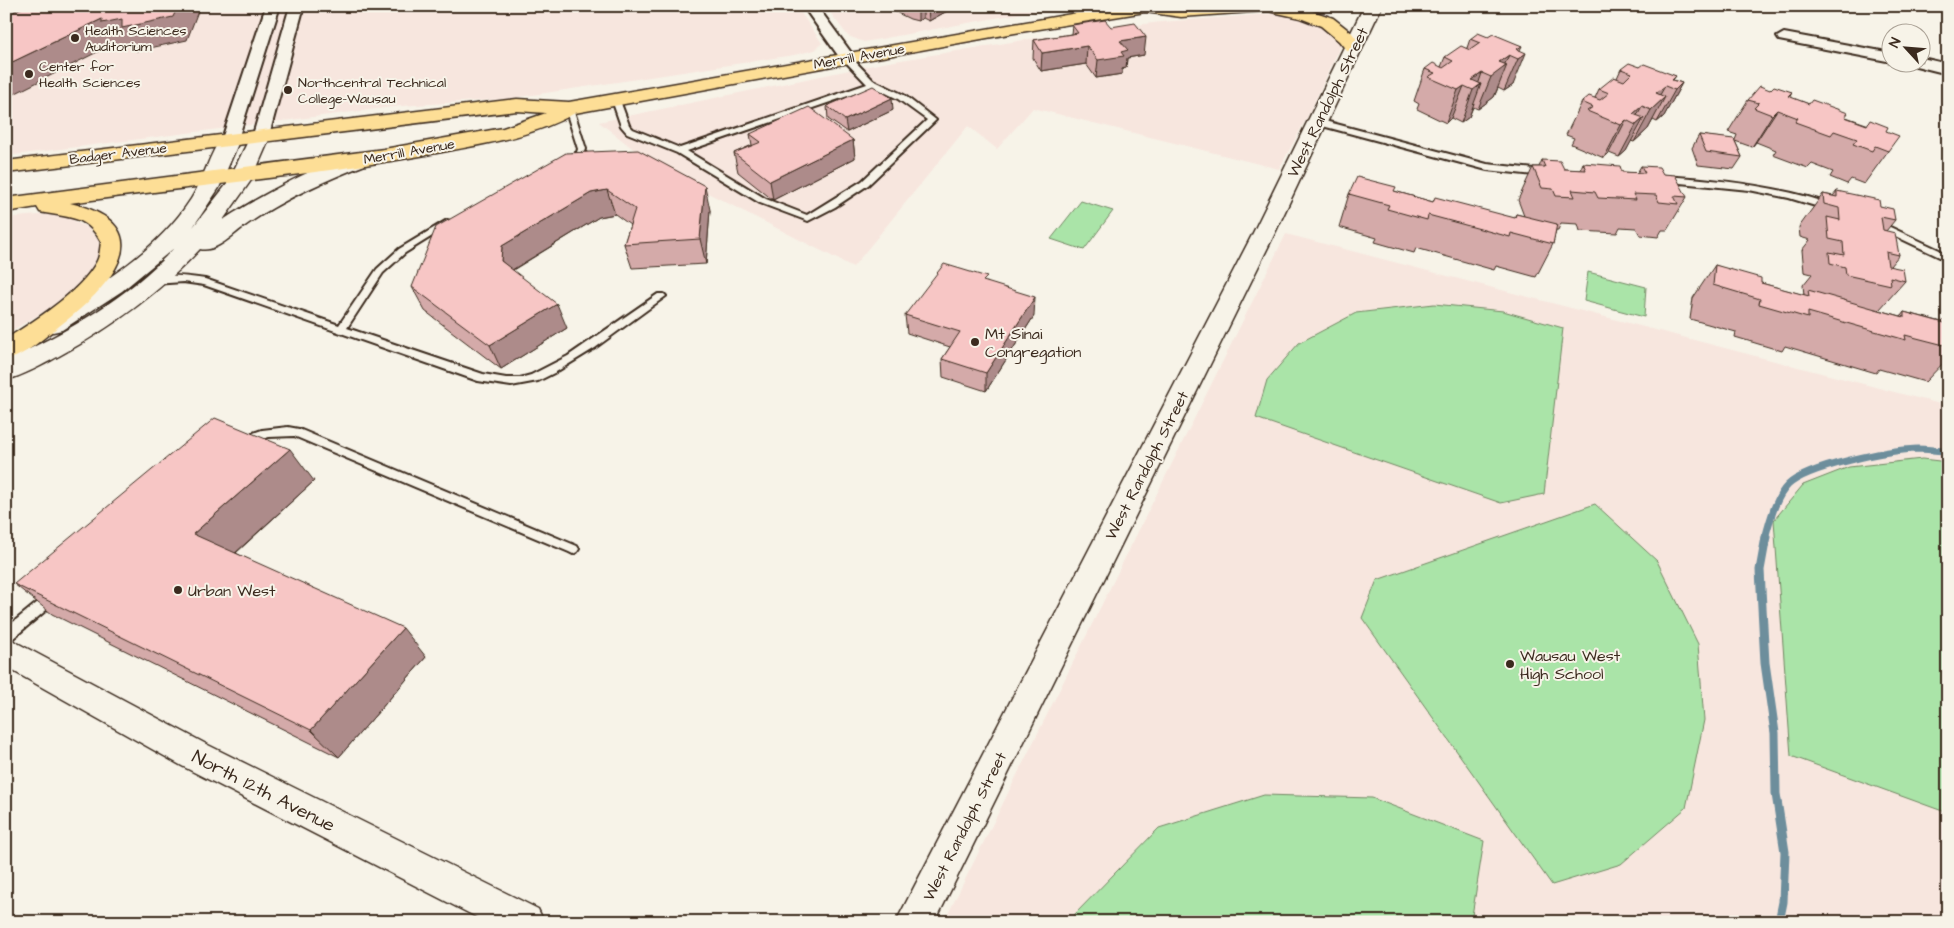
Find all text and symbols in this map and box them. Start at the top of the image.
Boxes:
place label: Health Sciences Auditorium [85,21,187,57]
north arrow [1882,22,1932,72]
street label: West Randolph Street [1282,23,1374,181]
marker: Health Sciences Auditorium [69,32,81,44]
text: N [1884,34,1906,51]
street label: Merrill Avenue [812,39,907,75]
place label: Center for Health Sciences [39,57,141,93]
marker: Center for Health Sciences [23,68,35,80]
place label: Northcentral Technical College-Wausau [298,73,446,109]
marker: Northcentral Technical College-Wausau [282,84,294,96]
street label: Merrill Avenue [362,134,457,170]
street label: Badger Avenue [68,138,168,170]
place label: Mt Sinai Congregation [985,323,1081,364]
marker: Mt Sinai Congregation [969,336,981,348]
street label: West Randolph Street [1100,387,1194,544]
place label: Urban West [188,580,276,602]
marker: Urban West [172,584,184,596]
place label: Wausau West High School [1520,645,1621,686]
marker: Wausau West High School [1504,658,1516,670]
street label: North 12th Avenue [187,744,340,839]
street label: West Randolph Street [918,748,1012,905]

